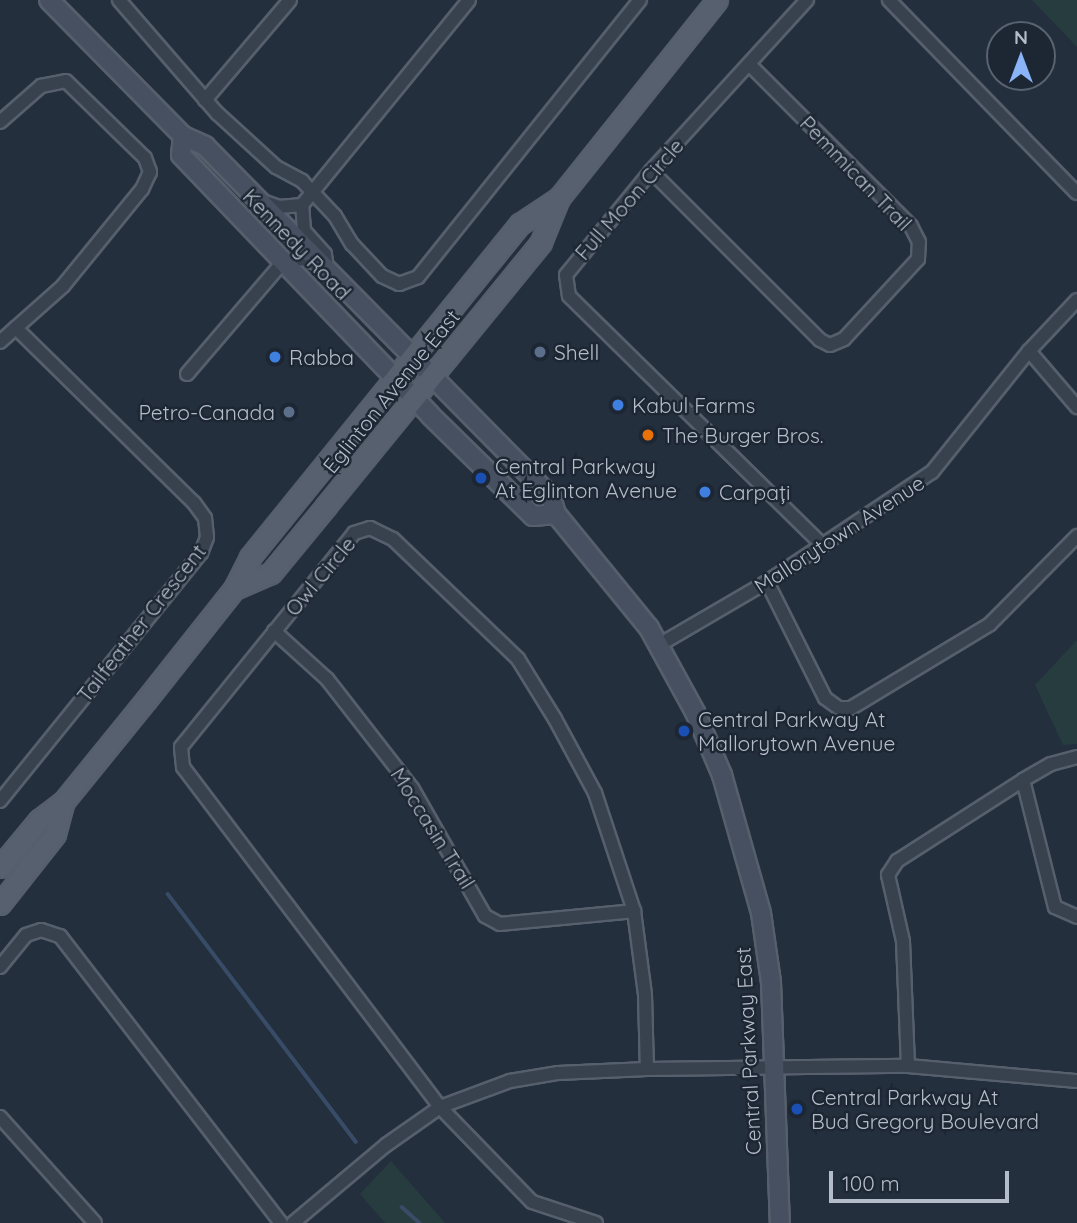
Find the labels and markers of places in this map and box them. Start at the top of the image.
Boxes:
place label: Shell [554,339,599,365]
place label: Rabba [289,344,354,370]
marker: Shell [532,344,548,360]
marker: Rabba [267,349,283,365]
place label: Kabul Farms [632,392,755,418]
marker: Kabul Farms [610,397,626,413]
place label: Petro-Canada [138,399,275,425]
marker: Petro-Canada [281,404,297,420]
place label: The Burger Bros. [662,422,824,448]
marker: The Burger Bros. [640,427,656,443]
place label: Central Parkway At Eglinton Avenue [495,453,677,503]
marker: Central Parkway At Eglinton Avenue [473,470,489,486]
place label: Carpați [719,479,791,505]
marker: Carpați [697,484,713,500]
place label: Central Parkway At Mallorytown Avenue [698,706,895,756]
marker: Central Parkway At Mallorytown Avenue [676,723,692,739]
place label: Central Parkway At Bud Gregory Boulevard [811,1084,1039,1134]
marker: Central Parkway At Bud Gregory Boulevard [789,1101,805,1117]

